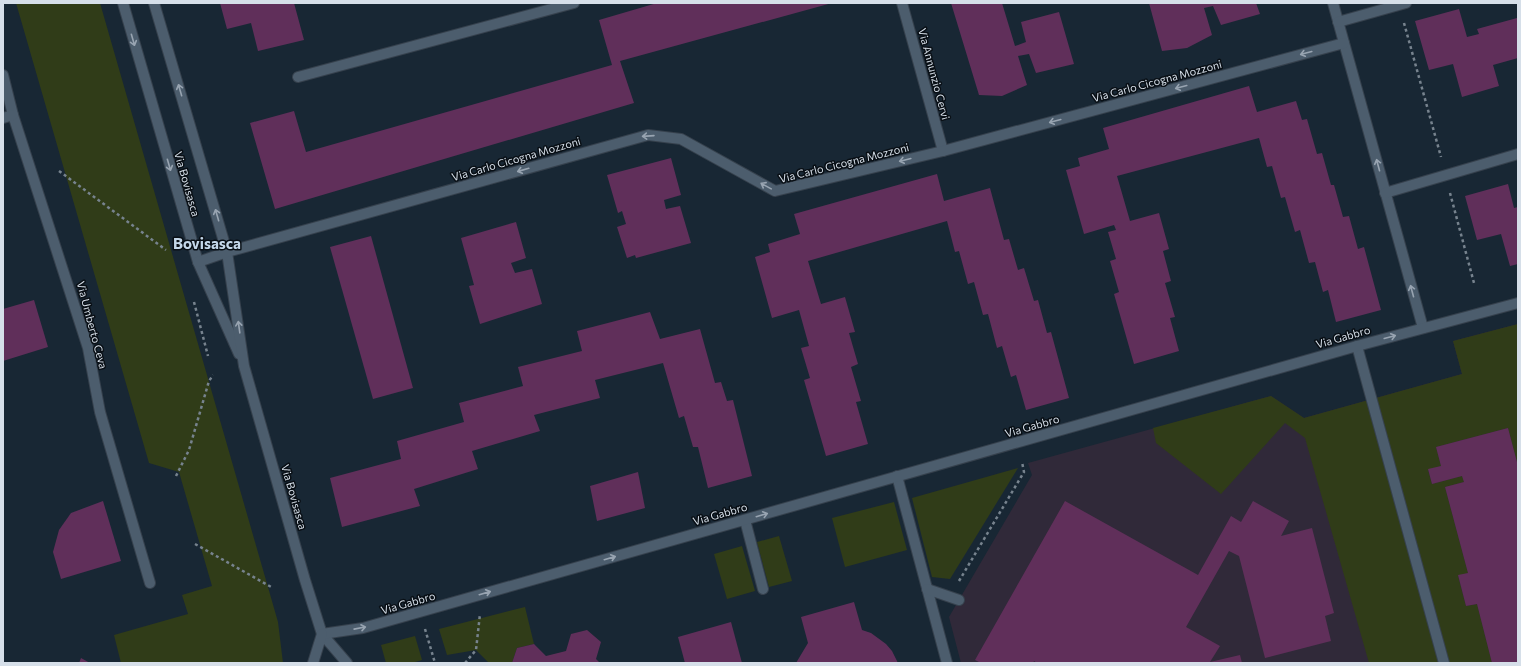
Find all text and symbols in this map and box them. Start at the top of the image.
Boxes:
street label: Via Annunzio Cervi [916,27,953,121]
one-way arrow [130,34,137,47]
one-way arrow [1300,50,1313,57]
street label: Via Carlo Cicogna Mozzoni [1091,57,1223,104]
one-way arrow [176,84,183,97]
one-way arrow [1174,84,1187,91]
one-way arrow [1049,118,1062,125]
one-way arrow [642,133,655,140]
street label: Via Carlo Cicogna Mozzoni [450,134,582,183]
street label: Via Carlo Cicogna Mozzoni [778,140,910,185]
street label: Via Bovisasca [172,150,203,218]
one-way arrow [898,157,911,165]
one-way arrow [166,159,173,172]
one-way arrow [1373,159,1381,172]
one-way arrow [517,167,530,174]
one-way arrow [760,182,772,189]
one-way arrow [213,209,220,222]
district label: Bovisasca [173,234,241,252]
street label: Via Umberto Ceva [75,280,110,370]
one-way arrow [1408,284,1415,297]
one-way arrow [235,321,243,334]
street label: Via Gabbro [1314,322,1372,350]
one-way arrow [1383,333,1396,340]
street label: Via Gabbro [1003,411,1061,439]
street label: Via Bovisasca [279,463,310,531]
street label: Via Gabbro [691,499,749,527]
one-way arrow [756,511,769,518]
one-way arrow [604,553,617,561]
street label: Via Gabbro [379,588,437,616]
one-way arrow [479,589,492,596]
one-way arrow [353,624,366,632]

